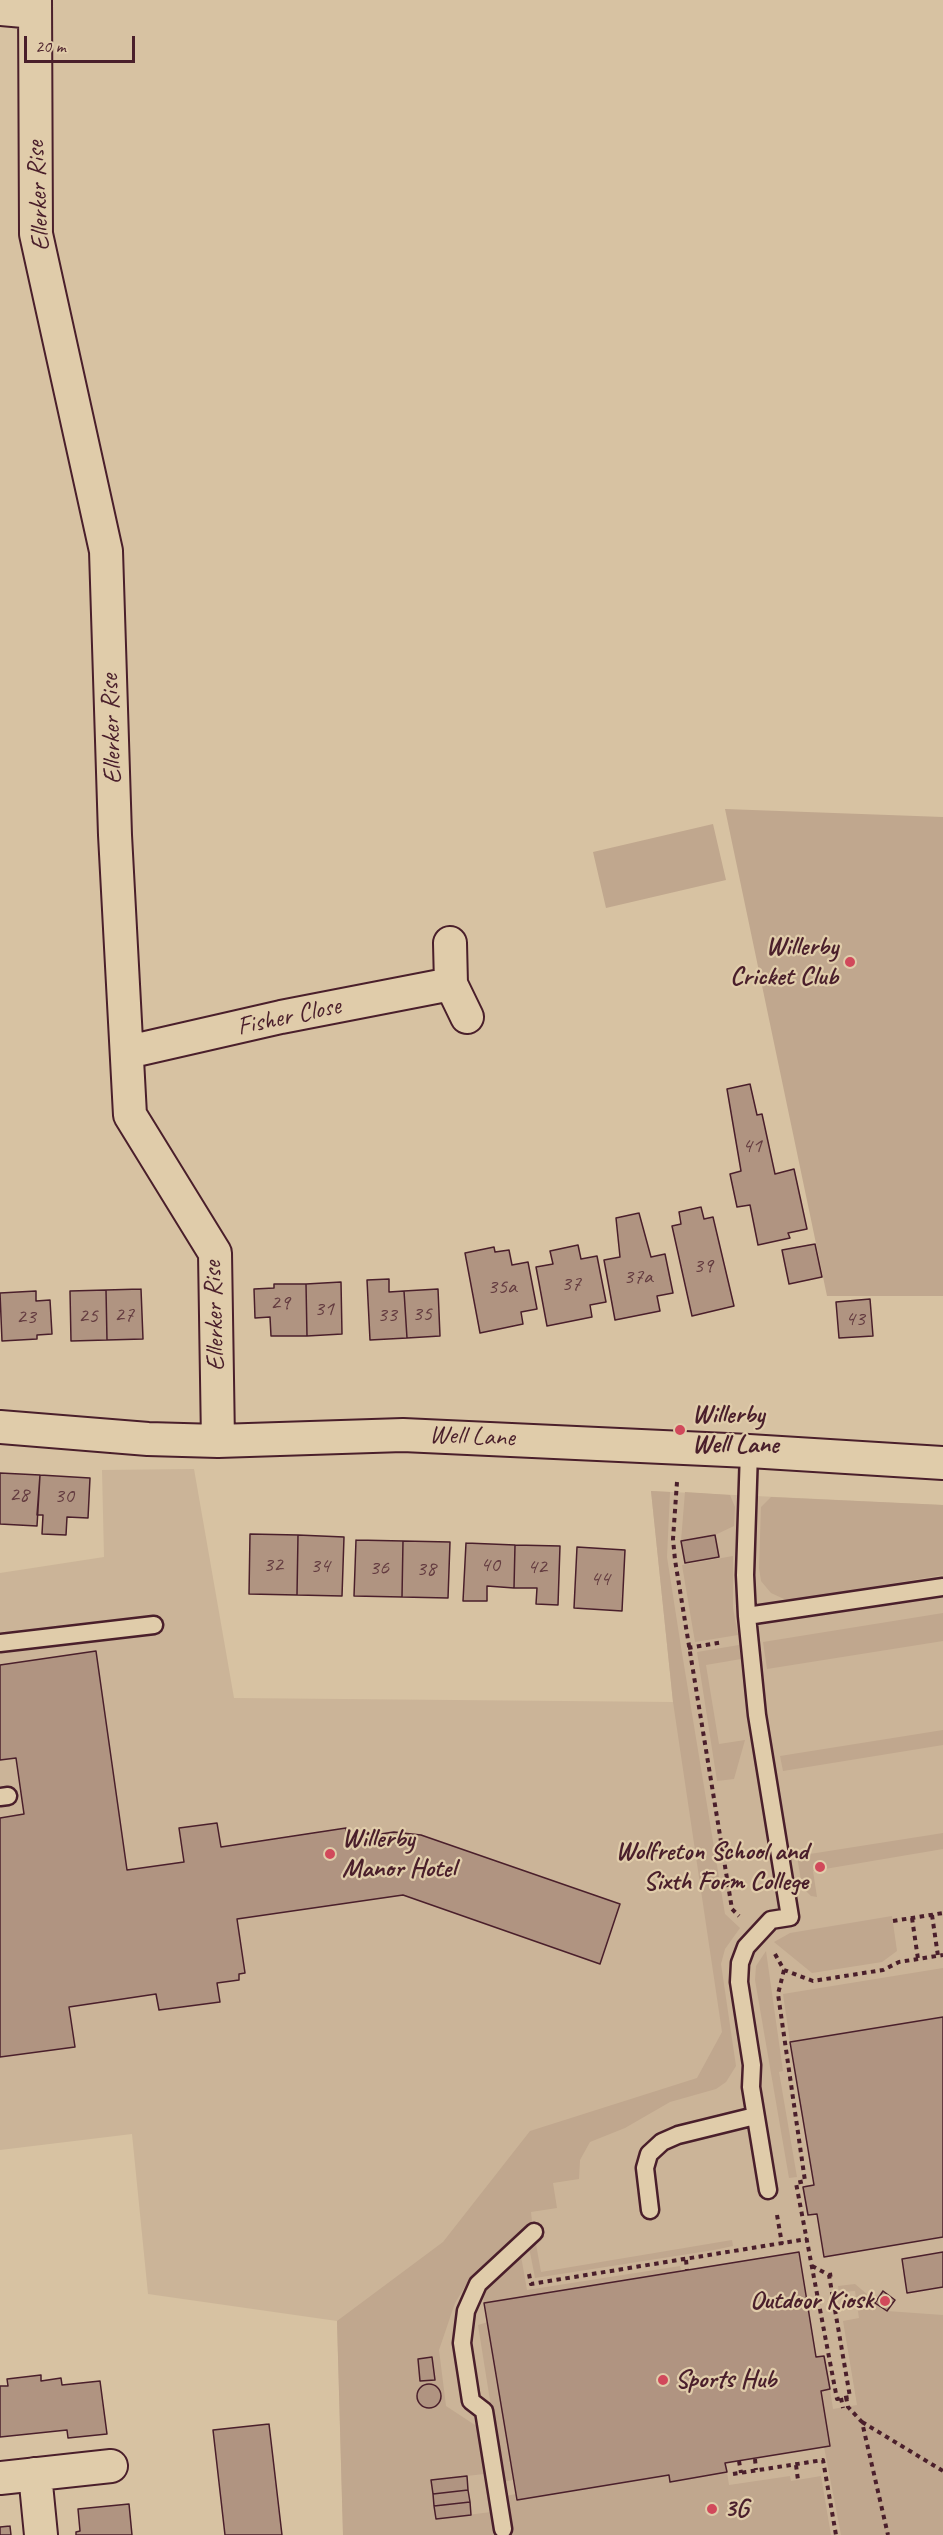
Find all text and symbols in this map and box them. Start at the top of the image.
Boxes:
scale bar [27,24,138,62]
text: 20 m [35,35,66,57]
street label: Ellerker Rise [21,140,57,252]
street label: Ellerker Rise [94,673,130,785]
place label: Willerby Cricket Club [730,931,838,993]
marker: Willerby Cricket Club [843,955,857,969]
street label: Fisher Close [234,991,344,1043]
house number: 41 [742,1133,762,1159]
house number: 39 [693,1253,713,1279]
street label: Ellerker Rise [197,1260,233,1372]
house number: 37a [623,1264,653,1290]
house number: 37 [561,1271,581,1297]
house number: 35a [487,1274,517,1300]
house number: 29 [270,1290,290,1316]
house number: 31 [314,1296,334,1322]
house number: 35 [412,1301,432,1327]
house number: 27 [114,1302,134,1328]
house number: 33 [377,1302,397,1328]
house number: 25 [78,1303,98,1329]
house number: 23 [16,1304,36,1330]
house number: 43 [845,1306,865,1332]
place label: Willerby Well Lane [692,1399,779,1460]
street label: Well Lane [429,1420,515,1454]
marker: Willerby Well Lane [673,1423,687,1437]
house number: 28 [9,1482,29,1508]
house number: 30 [54,1483,74,1509]
house number: 32 [263,1552,283,1578]
house number: 40 [480,1552,500,1578]
house number: 34 [310,1553,330,1579]
house number: 42 [527,1554,547,1580]
house number: 36 [369,1555,389,1581]
house number: 38 [416,1556,436,1582]
house number: 44 [590,1566,610,1592]
place label: Willerby Manor Hotel [342,1823,456,1884]
place label: Wolfreton School and Sixth Form College [616,1836,808,1898]
marker: Willerby Manor Hotel [323,1847,337,1861]
marker: Wolfreton School and Sixth Form College [813,1860,827,1874]
place label: Outdoor Kiosk [750,2285,873,2317]
marker: Outdoor Kiosk [878,2294,892,2308]
place label: Sports Hub [675,2364,776,2396]
marker: Sports Hub [656,2373,670,2387]
place label: 3G [724,2493,749,2525]
marker: 3G [705,2502,719,2516]

